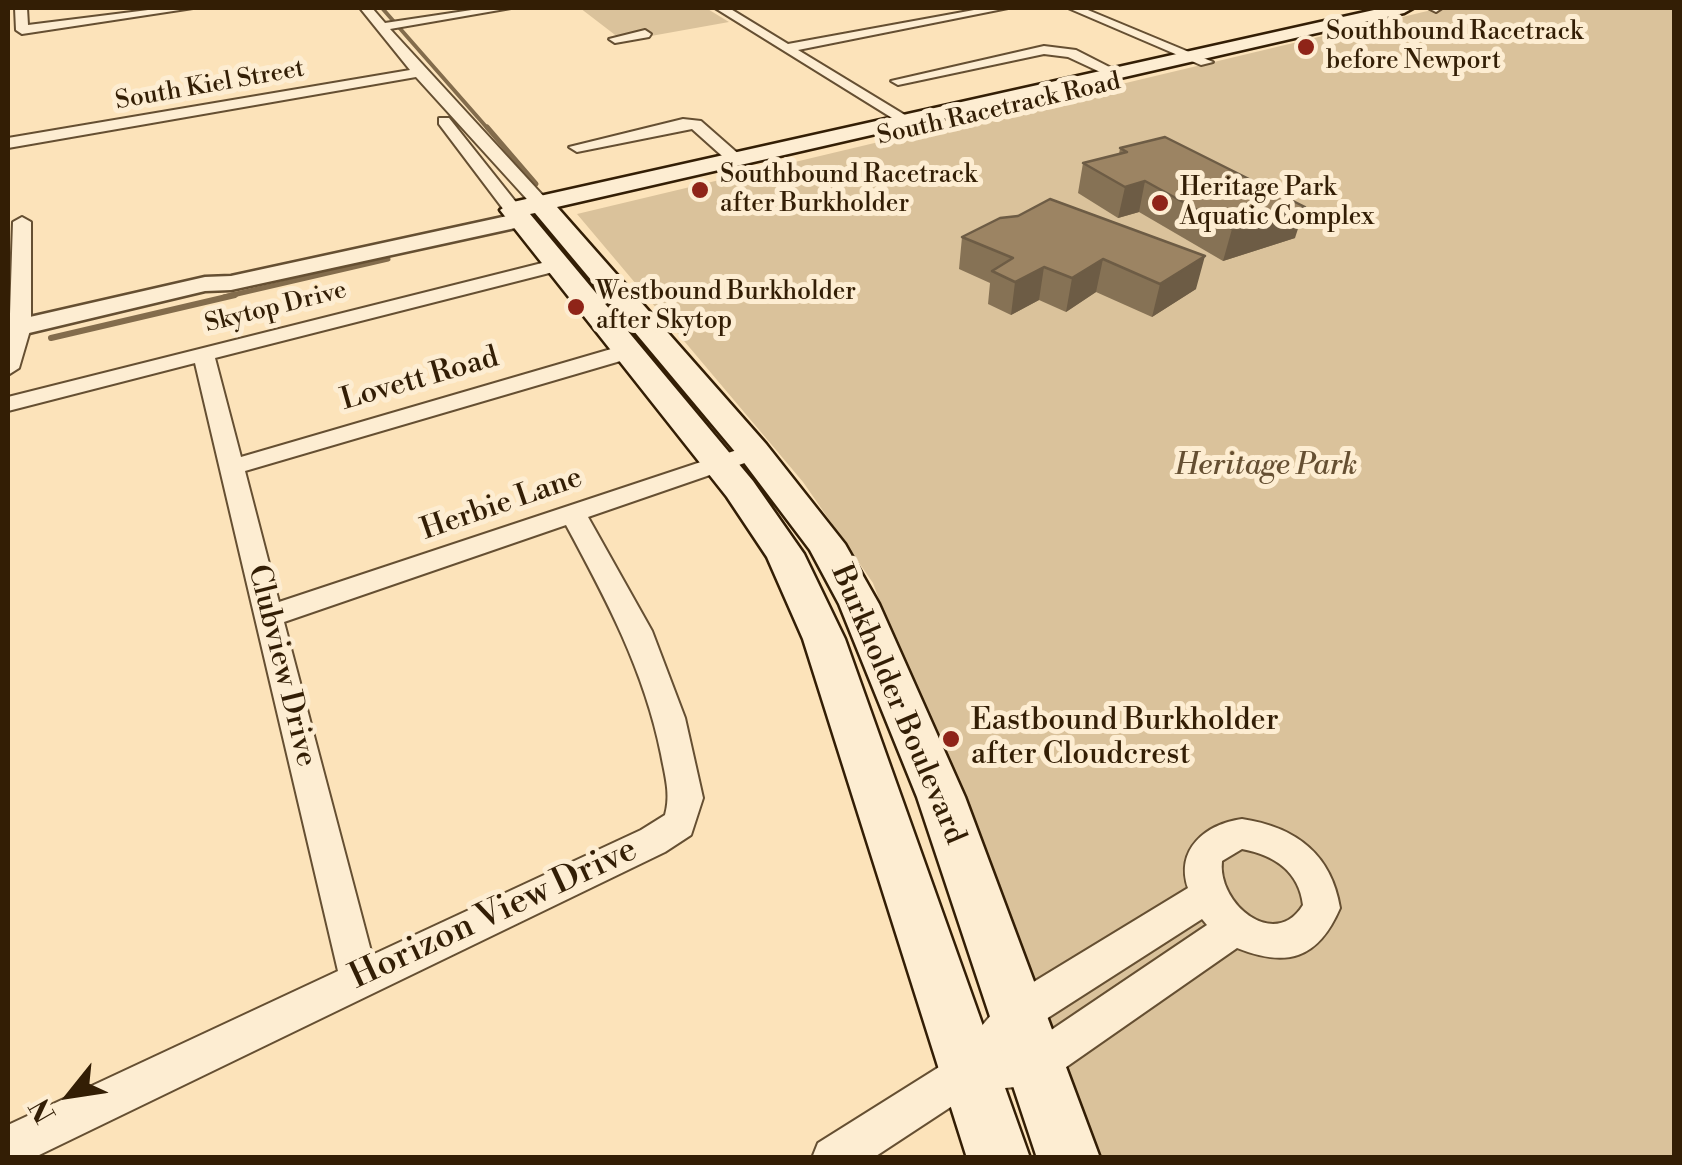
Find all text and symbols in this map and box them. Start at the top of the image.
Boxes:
place label: Southbound Racetrack before Newport [1326,18,1583,77]
marker: Southbound Racetrack before Newport [1295,36,1317,58]
street label: South Kiel Street [113,55,307,117]
street label: South Racetrack Road [874,67,1124,153]
place label: Southbound Racetrack after Burkholder [720,161,977,220]
place label: Heritage Park Aquatic Complex [1180,174,1374,233]
marker: Southbound Racetrack after Burkholder [689,179,711,201]
marker: Heritage Park Aquatic Complex [1149,192,1171,214]
street label: Skytop Drive [202,276,350,340]
place label: Westbound Burkholder after Skytop [596,278,856,337]
marker: Westbound Burkholder after Skytop [565,296,587,318]
street label: Lovett Road [337,340,503,420]
park label: Heritage Park [1175,449,1357,485]
street label: Herbie Lane [417,461,587,549]
street label: Burkholder Boulevard [822,560,972,850]
street label: Clubview Drive [239,561,323,771]
place label: Eastbound Burkholder after Cloudcrest [971,704,1279,774]
marker: Eastbound Burkholder after Cloudcrest [940,728,962,750]
street label: Horizon View Drive [344,830,644,1000]
north arrow [20,1045,120,1145]
text: N [23,1092,64,1129]

